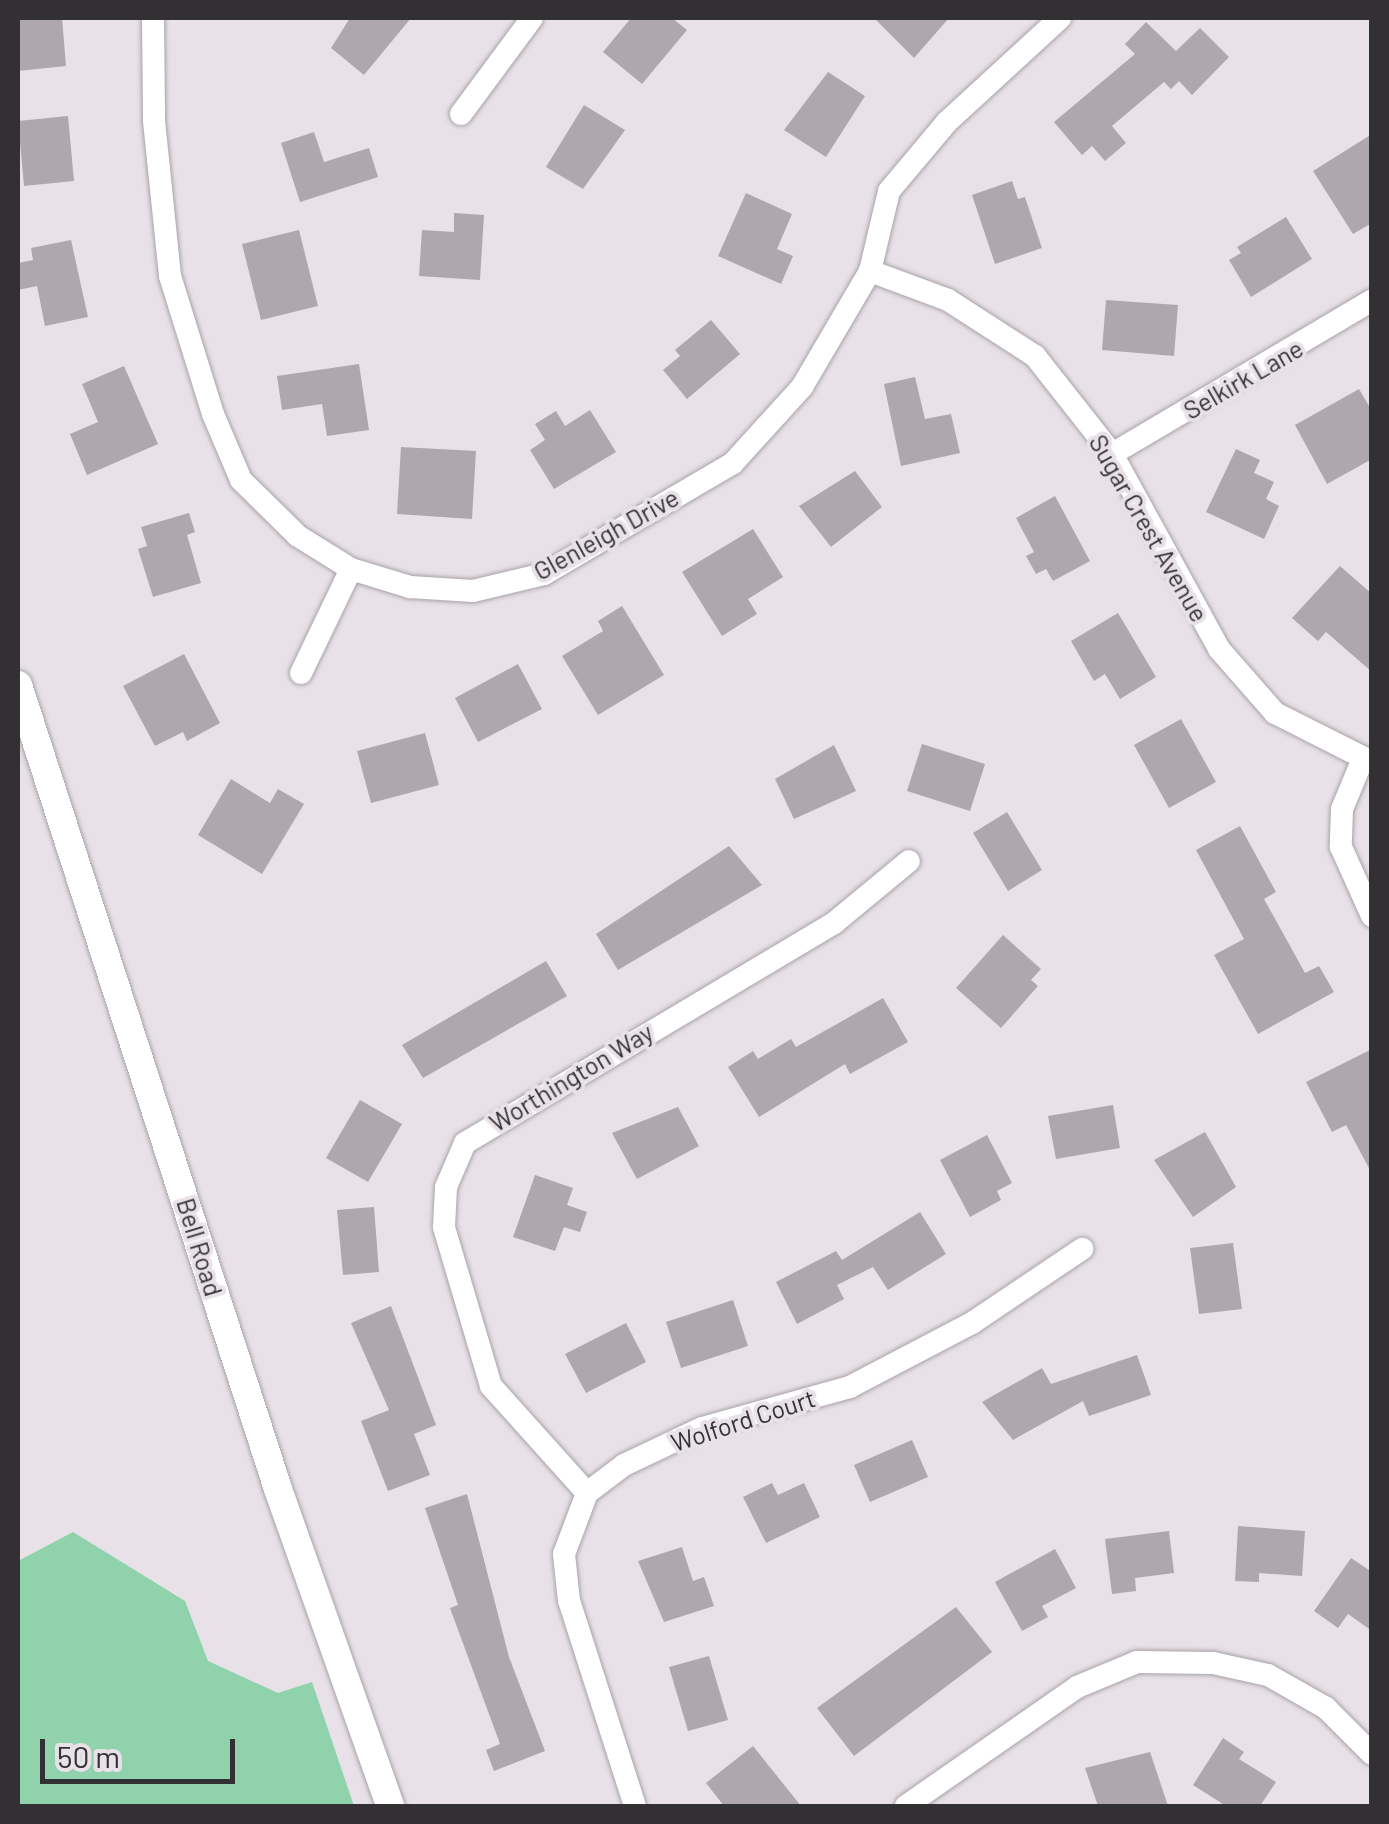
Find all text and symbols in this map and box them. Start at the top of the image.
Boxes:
street label: Selkirk Lane [1178,333,1308,425]
street label: Sugar Crest Avenue [1083,429,1215,627]
street label: Glenleigh Drive [528,482,684,586]
street label: Worthington Way [484,1016,658,1138]
street label: Bell Road [171,1194,229,1300]
street label: Wolford Court [667,1383,819,1457]
scale bar [45,1719,240,1781]
text: 50 m [57,1738,120,1774]

